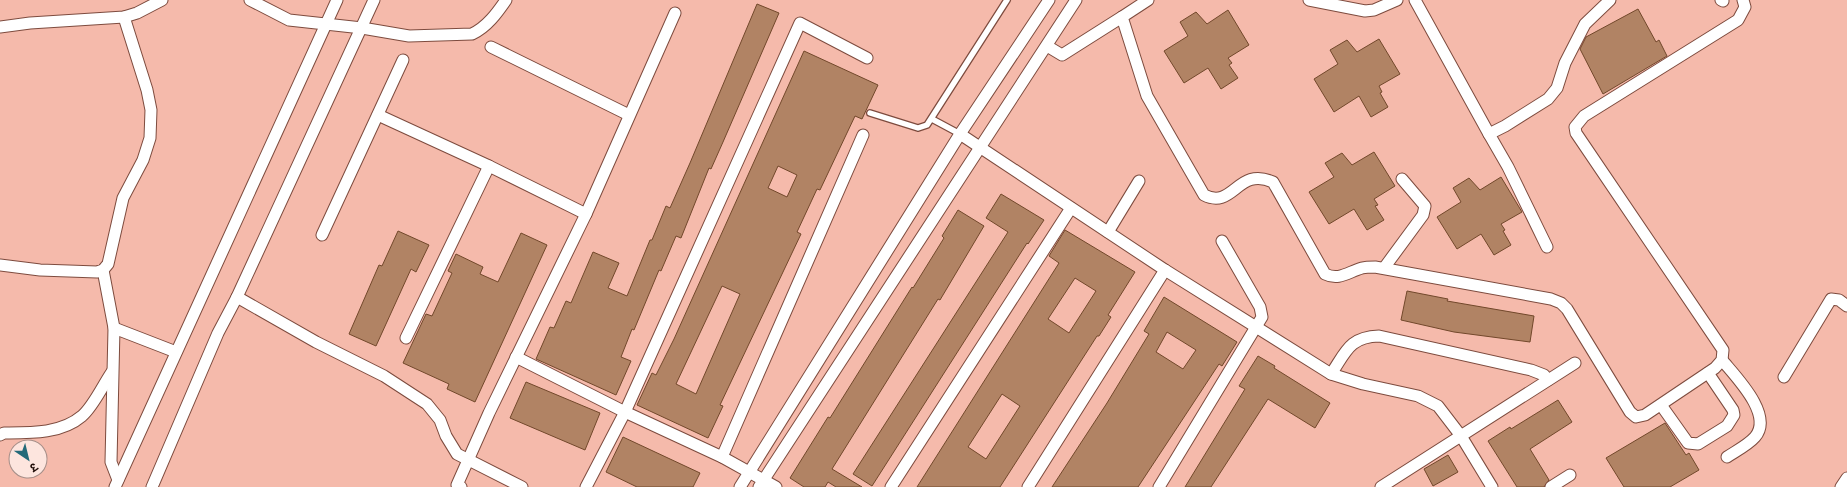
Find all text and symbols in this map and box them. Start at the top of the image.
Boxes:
north arrow [8,439,48,479]
text: उ [26,458,42,476]

